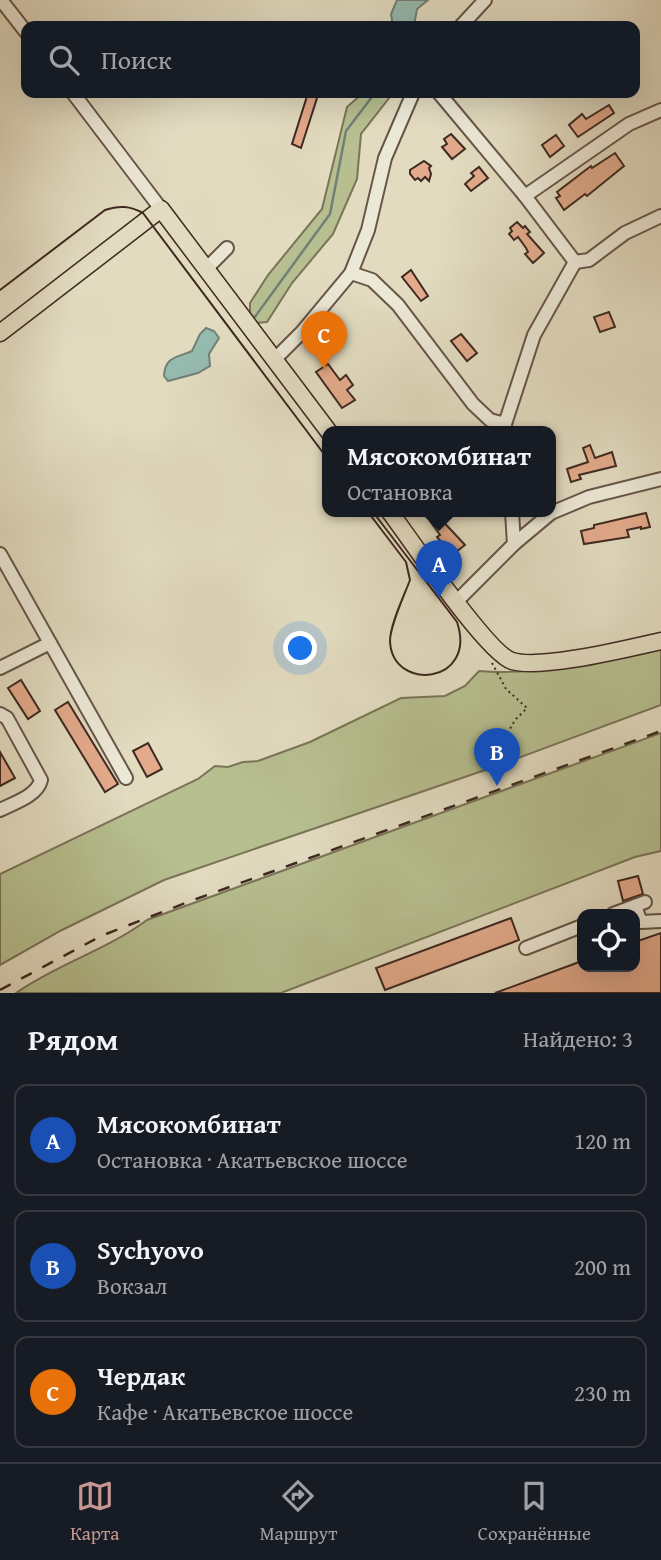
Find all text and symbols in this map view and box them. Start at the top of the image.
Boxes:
search box [21,21,640,98]
text: Поиск [101,40,172,79]
icon: search [45,41,83,79]
pin: C [301,311,347,369]
popup [322,426,556,517]
text: Мясокомбинат [347,436,531,475]
text: Остановка [347,475,453,508]
pin: A [416,540,462,598]
your location [283,631,317,665]
pin: B [474,728,520,786]
map controls [577,909,640,972]
button: locate [577,909,640,972]
text: Рядом [28,1017,119,1061]
text: Найдено: 3 [523,1022,633,1055]
text: Мясокомбинат [97,1104,281,1143]
text: A [46,1124,60,1157]
text: 120 m [574,1124,631,1157]
text: Остановка · Акатьевское шоссе [97,1143,408,1176]
text: Sychyovo [97,1230,204,1269]
text: B [46,1250,60,1283]
text: 200 m [574,1250,631,1283]
text: Вокзал [97,1269,167,1302]
text: Чердак [97,1356,185,1395]
text: C [46,1376,60,1409]
text: 230 m [574,1376,631,1409]
text: Кафе · Акатьевское шоссе [97,1395,353,1428]
tab: Карта [70,1477,119,1547]
tab: Маршрут [260,1477,337,1547]
tab: Сохранённые [478,1477,591,1547]

